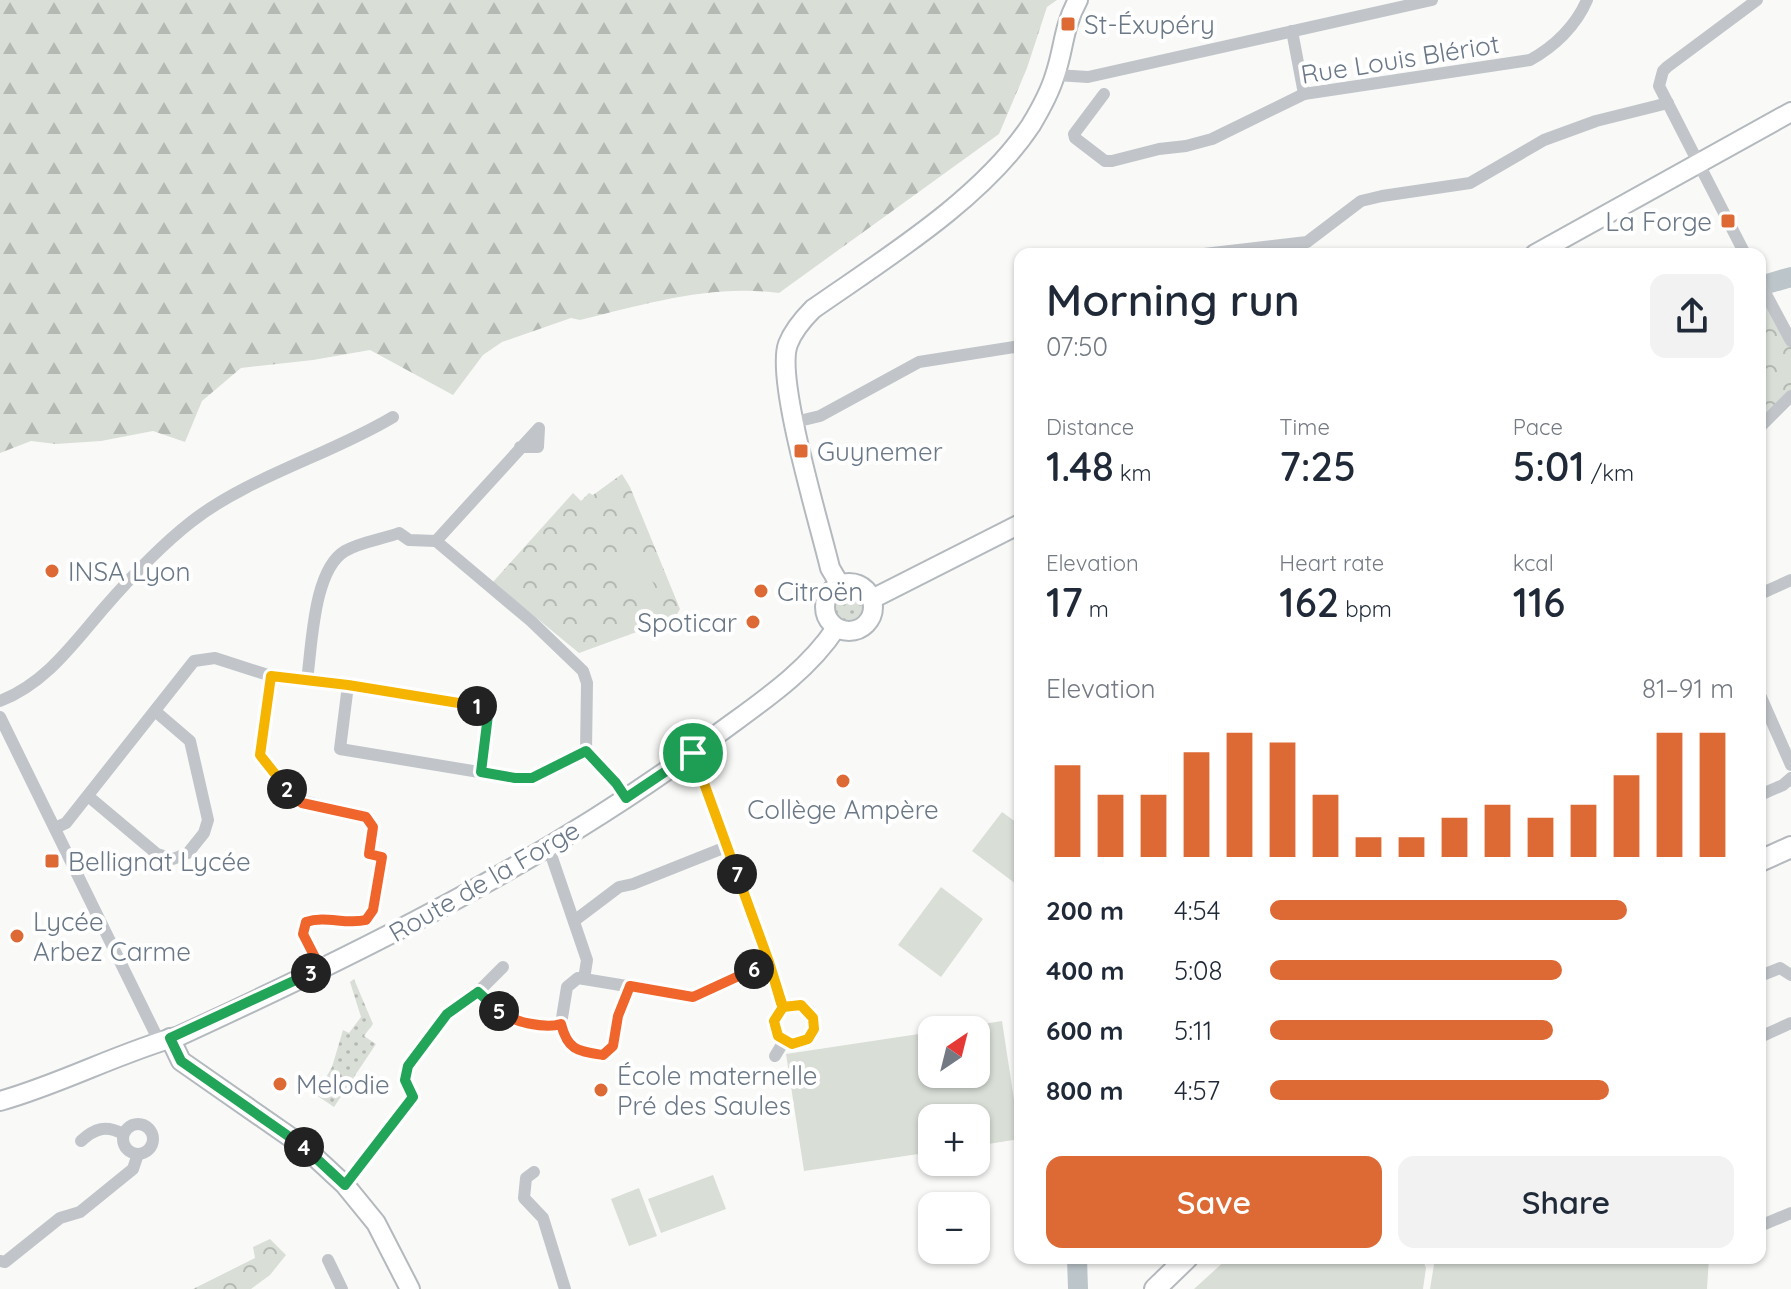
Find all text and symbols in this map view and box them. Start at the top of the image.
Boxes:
place label: St-Éxupéry [1084,8,1215,41]
marker: St-Éxupéry [1059,15,1077,33]
street label: Rue Louis Blériot [1299,27,1501,91]
place label: La Forge [1605,205,1712,238]
marker: La Forge [1719,212,1737,230]
text: Morning run [1046,272,1300,327]
button: share [1650,274,1734,358]
text: 07:50 [1046,330,1108,363]
text: Distance [1046,413,1134,441]
text: Time [1279,413,1330,441]
text: Pace [1513,413,1563,441]
place label: Guynemer [817,435,943,468]
text: 1.48 [1046,441,1114,491]
text: 7:25 [1279,441,1356,491]
text: 5:01 [1513,441,1585,491]
marker: Guynemer [792,442,810,460]
text: km [1114,459,1152,487]
text: /km [1585,459,1634,487]
text: Elevation [1046,549,1139,577]
text: Heart rate [1279,549,1384,577]
text: kcal [1513,549,1554,577]
place label: INSA Lyon [68,555,191,588]
marker: INSA Lyon [43,562,61,580]
place label: Citroën [777,575,863,608]
text: 17 [1046,577,1083,627]
text: 162 [1279,577,1339,627]
text: 116 [1513,577,1565,627]
marker: Citroën [752,582,770,600]
text: m [1083,595,1109,623]
text: bpm [1339,595,1392,623]
place label: Spoticar [637,606,737,639]
marker: Spoticar [744,613,762,631]
text: Elevation [1046,672,1156,705]
text: 81–91 m [1642,672,1734,705]
pin: 1 [457,686,497,726]
text: 1 [473,692,481,720]
pin [659,719,727,787]
icon: arrive [671,731,715,775]
pin: 2 [267,769,307,809]
marker: Collège Ampère [834,772,852,790]
text: 2 [281,775,293,803]
place label: Collège Ampère [747,793,939,826]
street label: Route de la Forge [383,813,585,949]
place label: Bellignat Lycée [68,845,251,878]
marker: Bellignat Lycée [43,852,61,870]
pin: 7 [717,854,757,894]
text: 7 [731,860,743,888]
text: 200 m [1046,894,1124,927]
text: 4:54 [1174,894,1220,927]
place label: Lycée Arbez Carme [33,905,191,968]
marker: Lycée Arbez Carme [8,927,26,945]
pin: 6 [734,949,774,989]
pin: 3 [291,953,331,993]
text: 400 m [1046,954,1124,987]
text: 5:08 [1174,954,1223,987]
text: 6 [748,955,760,983]
text: 3 [305,959,317,987]
pin: 5 [479,991,519,1031]
text: 5 [493,997,505,1025]
text: 600 m [1046,1014,1124,1047]
text: 5:11 [1174,1014,1212,1047]
north arrow [918,1016,990,1088]
map controls [918,1016,990,1264]
place label: École maternelle Pré des Saules [617,1059,817,1122]
place label: Melodie [296,1068,390,1101]
text: 800 m [1046,1074,1123,1107]
text: 4:57 [1174,1074,1220,1107]
marker: Melodie [271,1075,289,1093]
marker: École maternelle Pré des Saules [592,1081,610,1099]
button: + [918,1104,990,1176]
pin: 4 [284,1127,324,1167]
text: 4 [298,1133,310,1161]
button: Save [1046,1156,1382,1248]
button: Share [1398,1156,1734,1248]
button: − [918,1192,990,1264]

